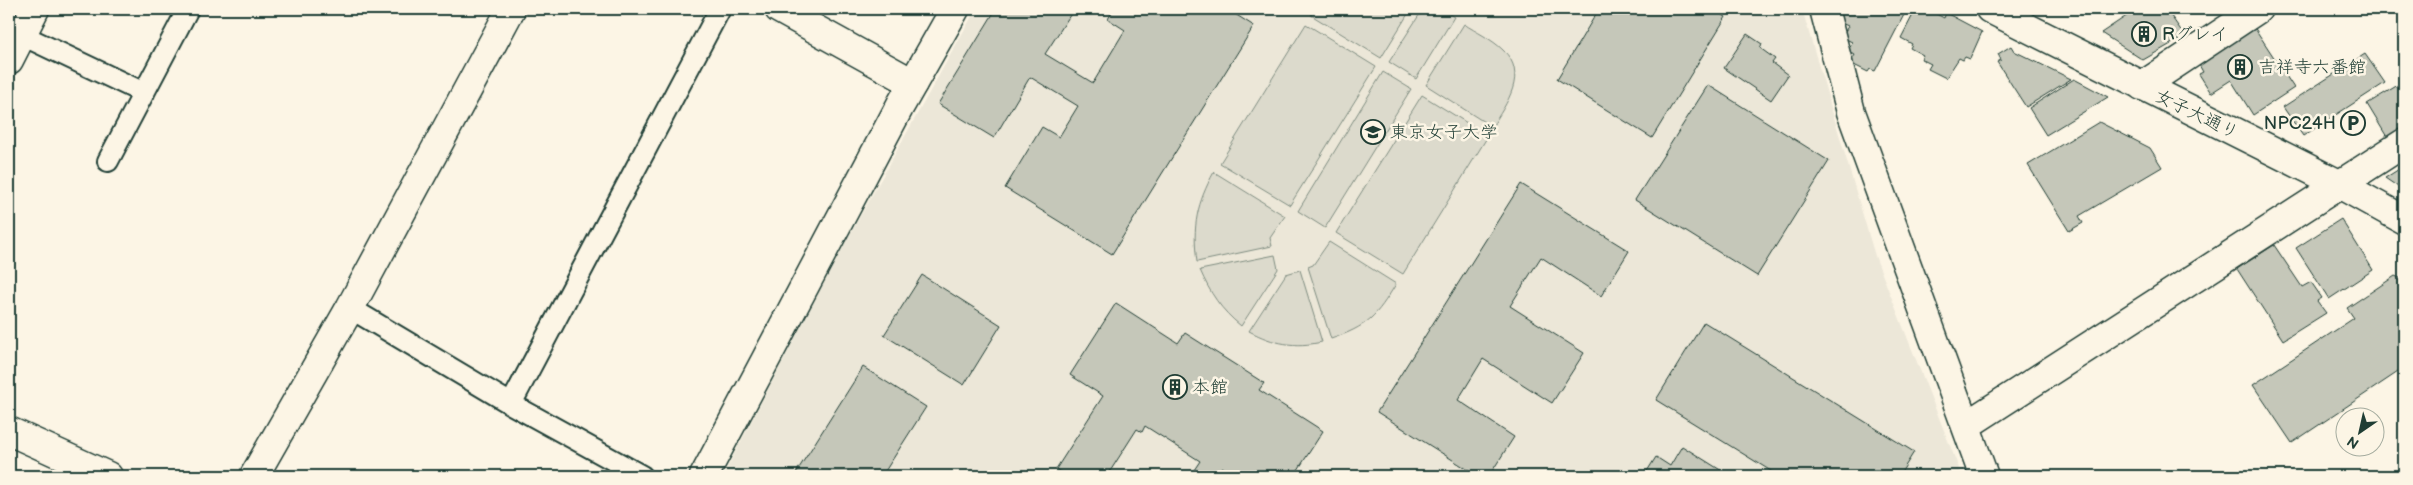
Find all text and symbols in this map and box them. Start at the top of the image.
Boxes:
building icon: Rグレイ [2131,21,2157,47]
place label: Rグレイ [2162,24,2228,45]
building icon: 吉祥寺六番館 [2227,54,2253,80]
place label: 吉祥寺六番館 [2258,57,2366,78]
street label: 女子大通り [2152,85,2242,144]
parking icon: NPC24H [2340,110,2366,136]
place label: NPC24H [2264,113,2336,134]
school or university icon: 東京女子大学 [1360,119,1386,145]
place label: 東京女子大学 [1390,122,1498,143]
building icon: 本館 [1162,374,1188,400]
place label: 本館 [1192,377,1228,398]
north arrow [2336,408,2386,458]
text: N [2344,432,2362,452]

